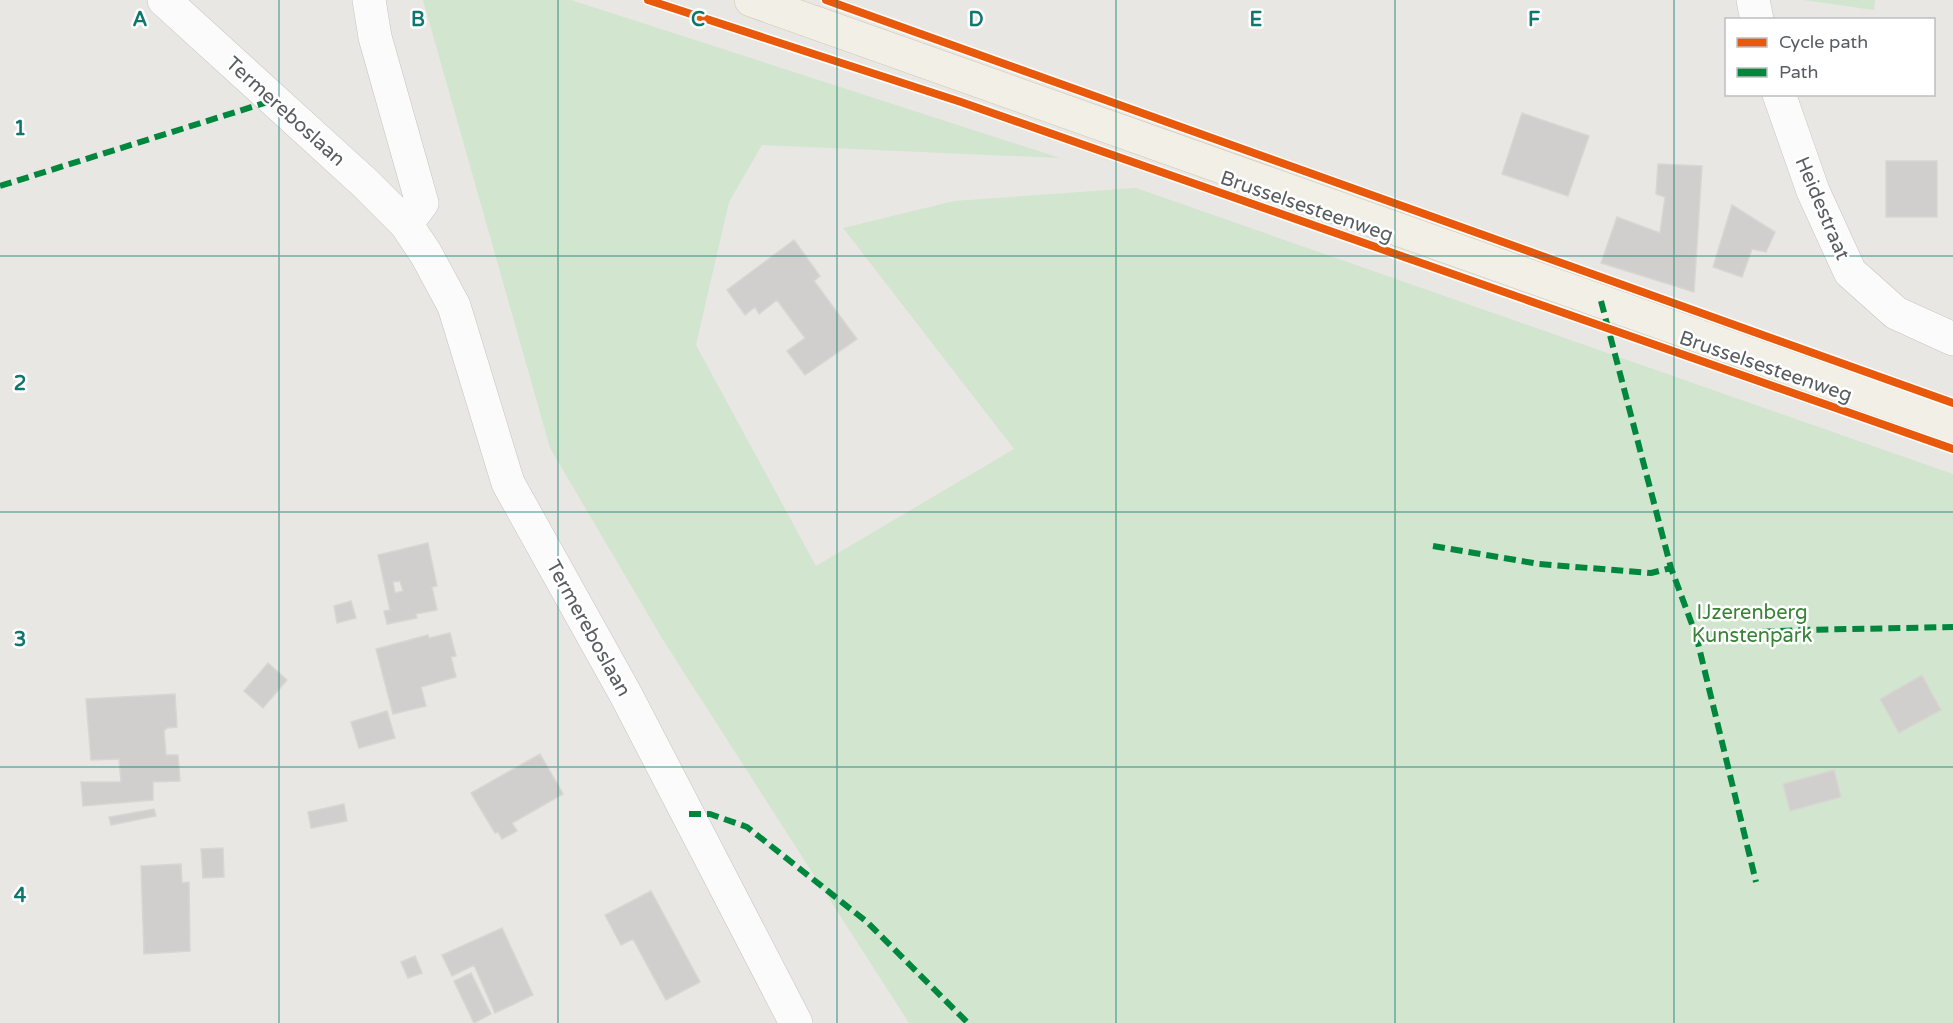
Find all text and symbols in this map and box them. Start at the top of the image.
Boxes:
text: A [133,8,148,32]
text: B [411,8,425,32]
text: C [691,8,705,32]
text: D [968,8,984,32]
text: E [1250,8,1263,32]
text: F [1528,8,1540,32]
legend [1725,18,1935,96]
text: Cycle path [1779,31,1868,53]
street label: Termereboslaan [221,52,350,172]
text: Path [1779,61,1818,83]
text: 1 [14,117,26,141]
street label: Heidestraat [1790,153,1855,264]
street label: Brusselsesteenweg [1217,166,1396,248]
street label: Brusselsesteenweg [1676,326,1855,408]
text: 2 [14,372,26,396]
street label: Termereboslaan [541,556,636,701]
park label: IJzerenberg Kunstenpark [1692,601,1812,648]
text: 3 [14,628,26,652]
text: 4 [14,884,27,908]

